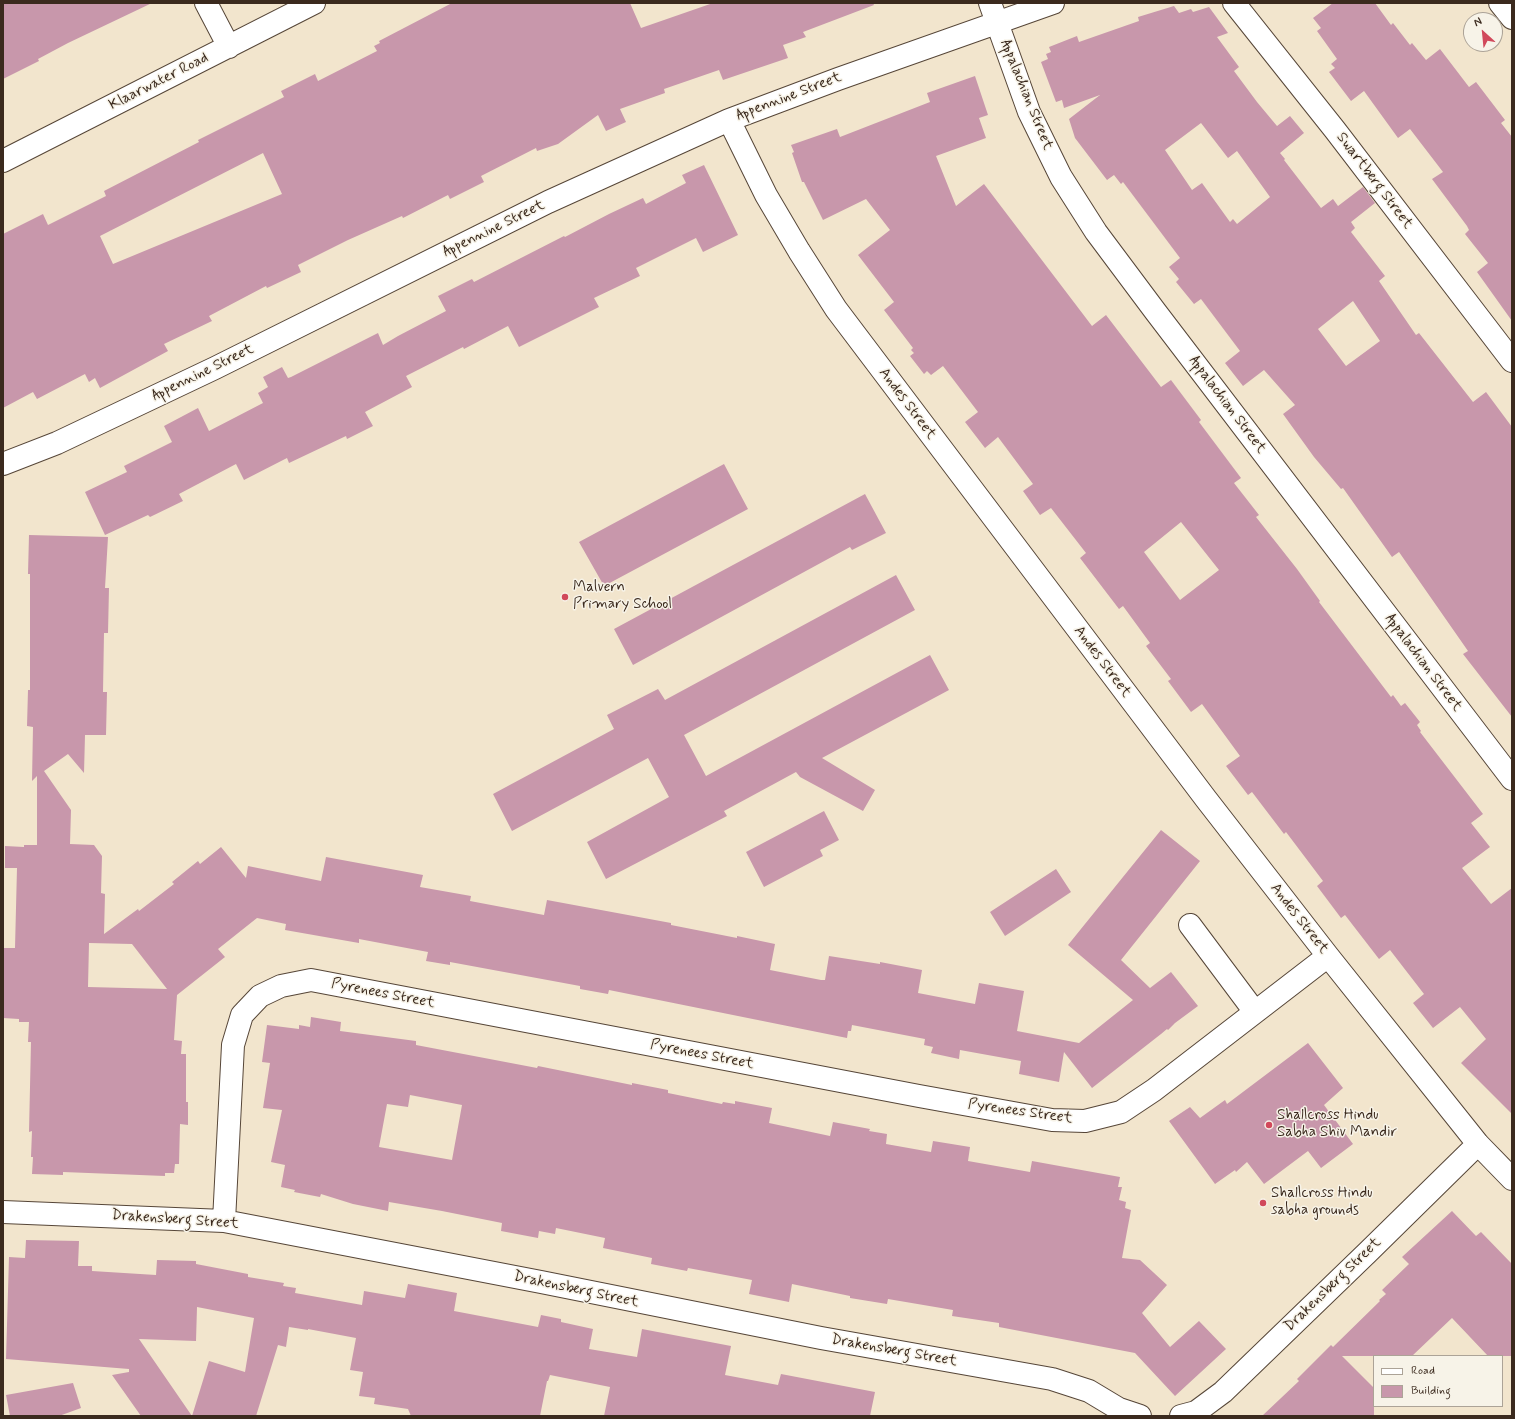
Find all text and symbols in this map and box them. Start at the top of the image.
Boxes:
north arrow [1463,12,1503,52]
text: N [1472,14,1484,30]
street label: Appalachian Street [996,37,1056,153]
street label: Klaarwater Road [106,49,212,115]
street label: Appennine Street [734,69,844,125]
street label: Swartberg Street [1332,129,1416,233]
street label: Appennine Street [440,197,548,261]
street label: Appennine Street [149,341,257,405]
street label: Appalachian Street [1185,353,1269,457]
street label: Andes Street [874,365,940,443]
place label: Malvern Primary School [573,579,672,614]
marker: Malvern Primary School [560,592,570,602]
street label: Appalachian Street [1381,611,1465,715]
street label: Andes Street [1069,623,1135,701]
street label: Andes Street [1266,880,1332,958]
street label: Pyrenees Street [330,975,436,1013]
street label: Pyrenees Street [649,1036,755,1074]
street label: Pyrenees Street [967,1096,1073,1128]
place label: Shallcross Hindu Sabha Shiv Mandir [1277,1107,1397,1142]
marker: Shallcross Hindu Sabha Shiv Mandir [1264,1120,1274,1130]
place label: Shallcross Hindu sabha grounds [1271,1185,1372,1220]
marker: Shallcross Hindu sabha grounds [1258,1198,1268,1208]
street label: Drakensberg Street [111,1207,239,1233]
street label: Drakensberg Street [1281,1234,1385,1336]
street label: Drakensberg Street [512,1268,640,1312]
street label: Drakensberg Street [830,1331,958,1371]
legend [1373,1355,1503,1407]
text: Road [1411,1363,1435,1379]
text: Building [1411,1383,1451,1399]

